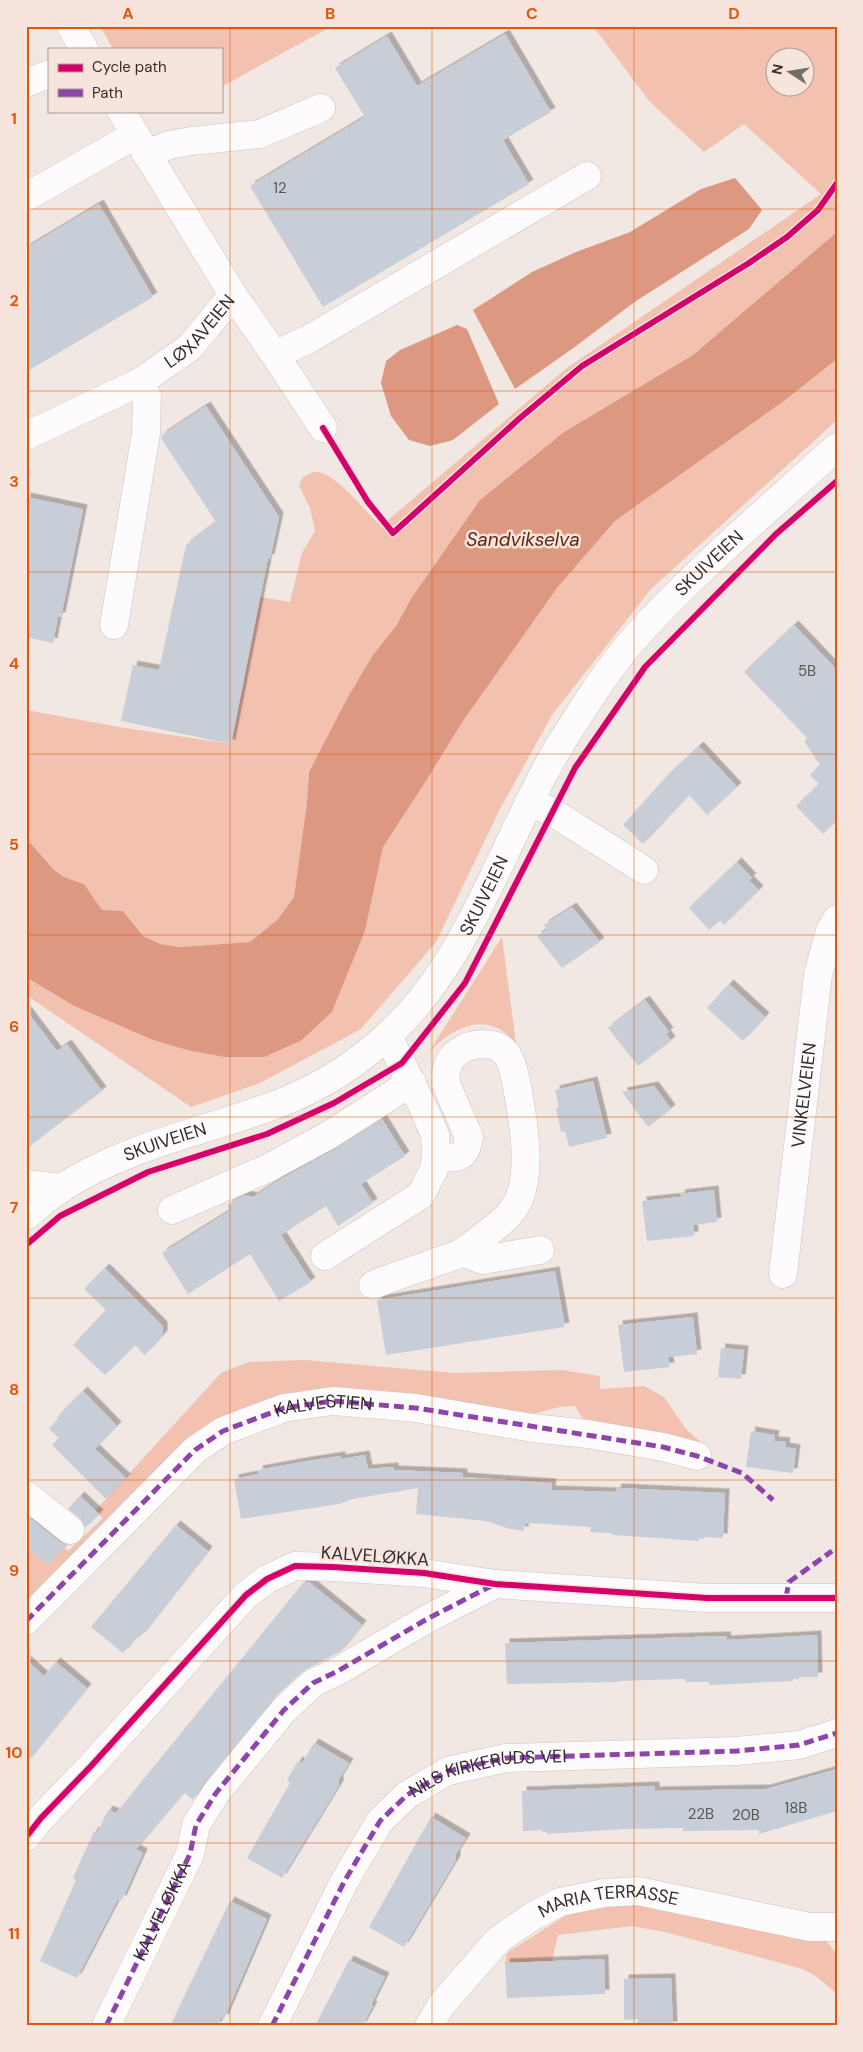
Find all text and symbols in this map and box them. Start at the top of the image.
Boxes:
text: A [122,3,134,24]
text: B [325,3,335,24]
text: C [526,3,538,24]
text: D [728,3,740,24]
legend [48,48,222,112]
north arrow [766,48,816,98]
text: Cycle path [92,57,167,77]
text: N [767,62,787,76]
text: Path [92,83,123,103]
text: 1 [11,108,17,129]
house number: 12 [273,178,287,198]
text: 2 [9,290,19,311]
street label: LØXAVEIEN [159,290,240,374]
text: 3 [9,471,19,492]
street label: SKUIVEIEN [670,525,748,601]
water label: Sandvikselva [466,527,580,552]
text: 4 [9,653,19,674]
house number: 5B [798,661,816,681]
text: 5 [9,834,19,855]
street label: SKUIVEIEN [454,852,514,940]
text: 6 [9,1016,19,1037]
street label: VINKELVEIEN [786,1041,822,1149]
street label: SKUIVEIEN [120,1117,209,1167]
text: 7 [10,1197,19,1218]
text: 8 [9,1379,19,1400]
street label: KALVESTIEN [270,1389,373,1423]
street label: KALVELØKKA [320,1540,430,1572]
text: 9 [9,1560,19,1581]
text: 10 [5,1742,23,1763]
street label: NILS KIRKERUDS VEI [404,1744,567,1803]
house number: 18B [785,1798,807,1818]
house number: 22B [688,1804,714,1824]
house number: 20B [732,1805,760,1825]
street label: KALVELØKKA [128,1857,197,1965]
street label: MARIA TERRASSE [534,1879,681,1923]
text: 11 [8,1923,20,1944]

